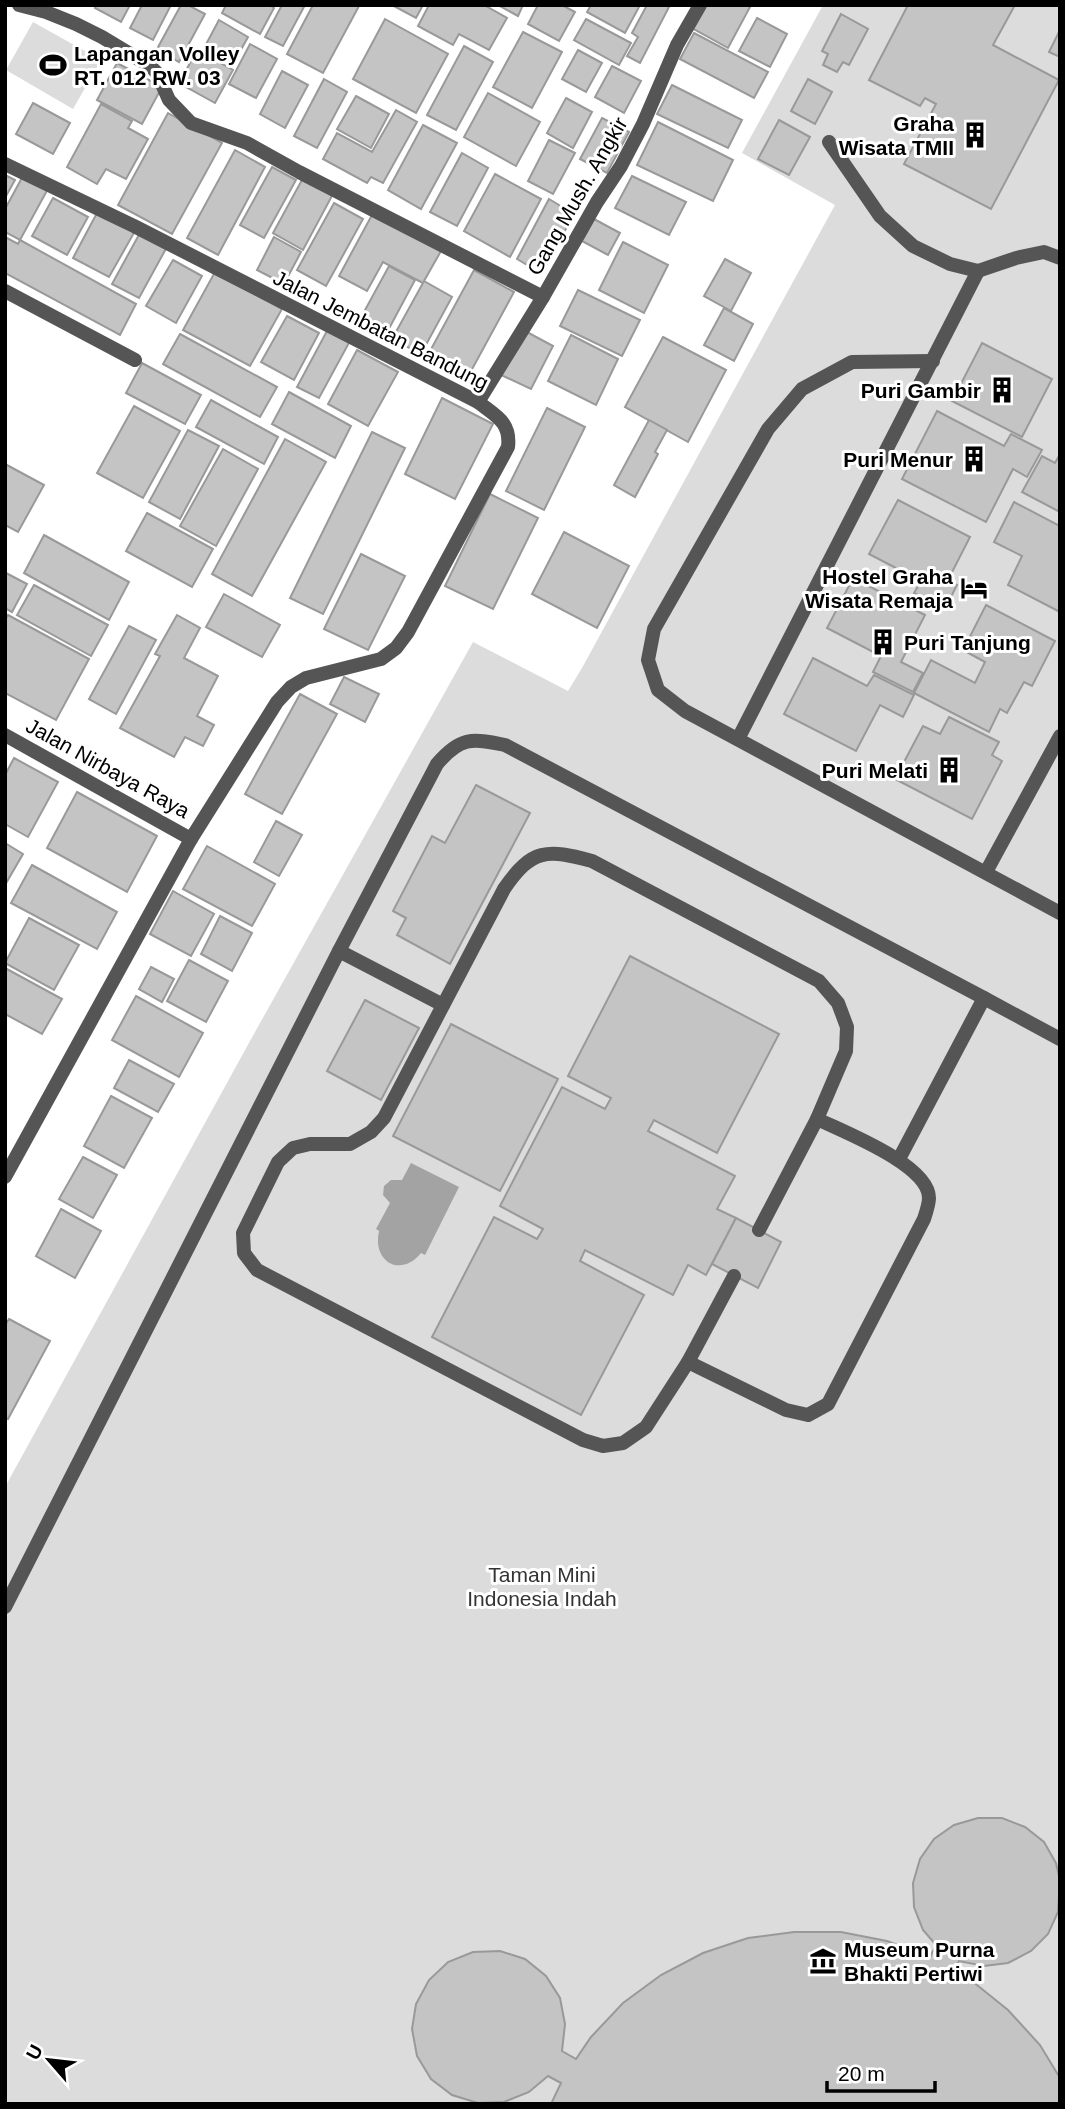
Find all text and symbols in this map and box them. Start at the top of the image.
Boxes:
place label: Lapangan Volley RT. 012 RW. 03 [74,42,240,89]
sports icon: Lapangan Volley RT. 012 RW. 03 [38,50,68,80]
place label: Graha Wisata TMII [839,112,954,159]
street label: Gang Mush. Angkir [522,113,632,279]
building icon: Graha Wisata TMII [960,120,990,150]
street label: Jalan Jembatan Bandung [270,266,492,394]
building icon: Puri Gambir [987,375,1017,405]
place label: Puri Gambir [861,379,981,402]
building icon: Puri Menur [959,444,989,474]
place label: Puri Menur [843,448,953,471]
place label: Hostel Graha Wisata Remaja [805,565,953,612]
hotel icon: Hostel Graha Wisata Remaja [959,573,989,603]
building icon: Puri Tanjung [868,627,898,657]
place label: Puri Tanjung [904,631,1031,654]
street label: Jalan Nirbaya Raya [22,714,194,823]
building icon: Puri Melati [934,755,964,785]
place label: Puri Melati [822,759,928,782]
park label: Taman Mini Indonesia Indah [467,1563,617,1610]
place label: Museum Purna Bhakti Pertiwi [844,1938,995,1985]
museum icon: Museum Purna Bhakti Pertiwi [808,1946,838,1976]
north arrow [14,2025,84,2095]
text: U [22,2041,47,2063]
scale bar [827,2050,936,2094]
text: 20 m [838,2062,885,2085]

